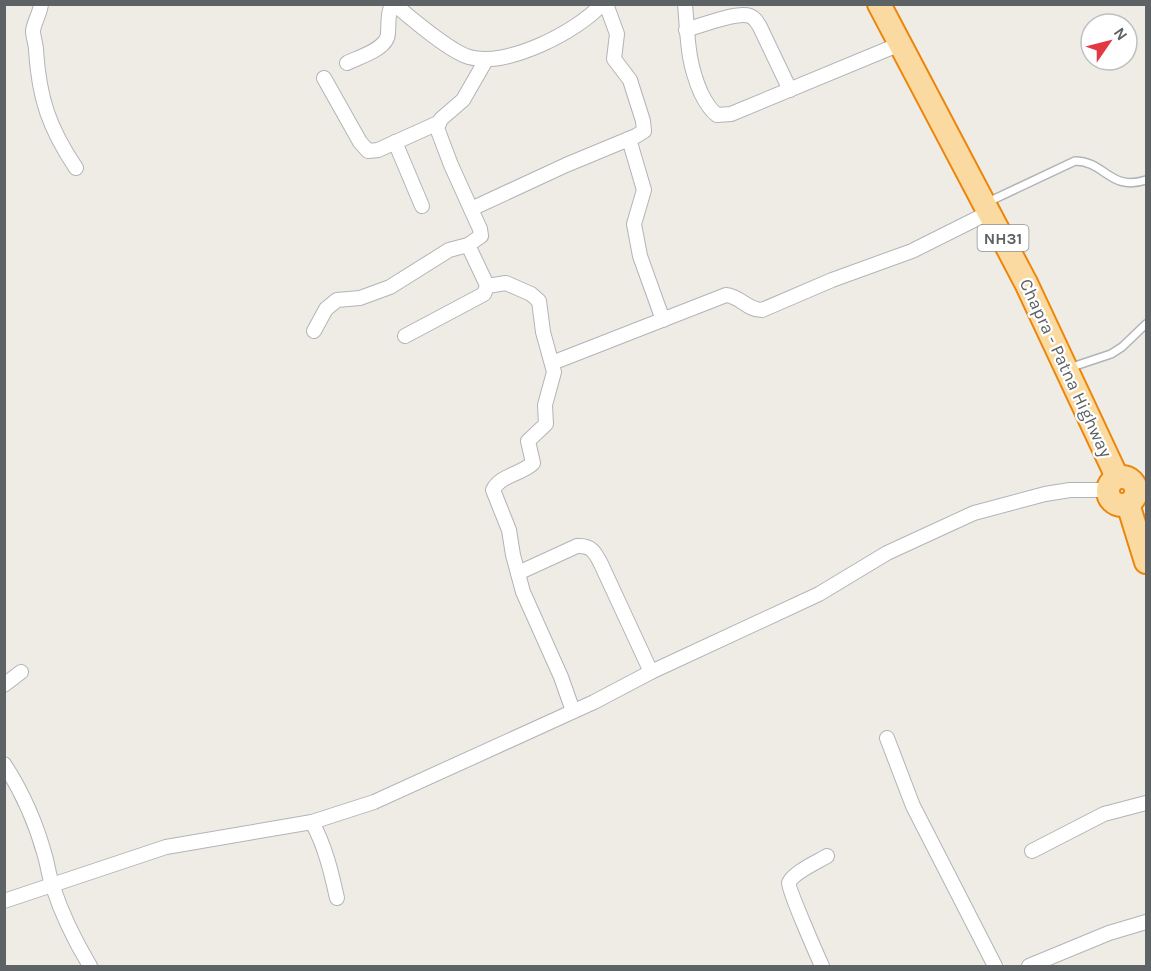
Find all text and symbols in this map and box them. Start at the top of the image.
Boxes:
north arrow [1079,12,1139,72]
text: N [1110,24,1132,44]
road number: NH31 [978,225,1028,251]
street label: Chapra - Patna Highway [1015,275,1117,462]

